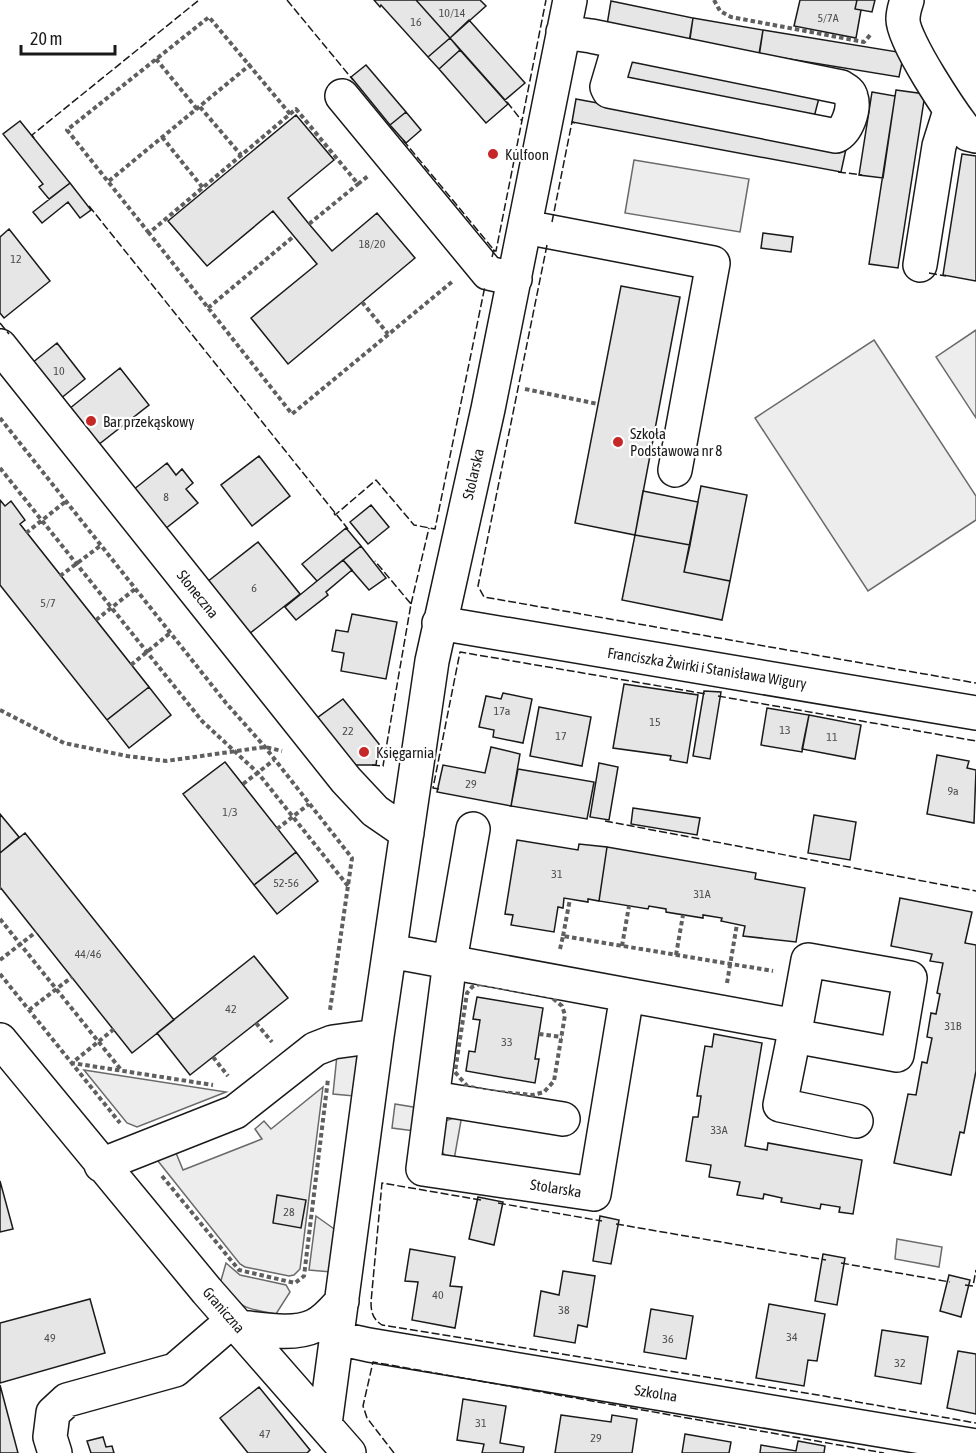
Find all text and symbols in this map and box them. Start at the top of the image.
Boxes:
house number: 10/14 [439,6,466,20]
house number: 5/7A [817,11,839,25]
house number: 16 [410,15,422,29]
scale bar [21,18,116,56]
text: 20 m [30,28,62,49]
place label: Kulfoon [505,146,549,163]
marker: Kulfoon [486,147,500,161]
house number: 18/20 [359,237,386,251]
house number: 12 [10,252,22,266]
house number: 10 [53,364,65,378]
place label: Bar przekąskowy [103,413,194,430]
marker: Bar przekąskowy [84,414,98,428]
place label: Szkoła Podstawowa nr 8 [630,425,722,459]
marker: Szkoła Podstawowa nr 8 [611,435,625,449]
street label: Stolarska [459,447,487,501]
house number: 8 [163,490,169,504]
street label: Słoneczna [174,567,222,621]
house number: 6 [251,581,257,595]
house number: 5/7 [40,596,56,610]
street label: Franciszka Żwirki i Stanisława Wigury [606,644,808,692]
house number: 17a [494,704,510,718]
house number: 15 [649,715,661,729]
house number: 13 [779,723,791,737]
house number: 22 [342,724,354,738]
house number: 17 [555,729,567,743]
house number: 11 [826,730,838,744]
place label: Księgarnia [376,744,434,761]
marker: Księgarnia [357,745,371,759]
house number: 29 [465,777,477,791]
house number: 9a [947,784,959,798]
house number: 1/3 [222,805,238,819]
house number: 31 [551,867,563,881]
house number: 52-56 [273,876,299,890]
house number: 31A [693,887,711,901]
house number: 44/46 [75,947,102,961]
house number: 42 [225,1002,237,1016]
house number: 31B [945,1019,962,1033]
house number: 33 [501,1035,513,1049]
house number: 33A [710,1123,728,1137]
street label: Stolarska [529,1176,583,1200]
house number: 28 [283,1205,295,1219]
street label: Graniczna [200,1284,248,1336]
house number: 40 [432,1288,444,1302]
house number: 38 [558,1303,570,1317]
house number: 34 [786,1330,798,1344]
house number: 49 [44,1331,56,1345]
house number: 36 [662,1332,674,1346]
house number: 32 [894,1356,906,1370]
street label: Szkolna [633,1381,679,1405]
house number: 31 [475,1416,487,1430]
house number: 47 [259,1427,271,1441]
house number: 29 [590,1431,602,1445]

